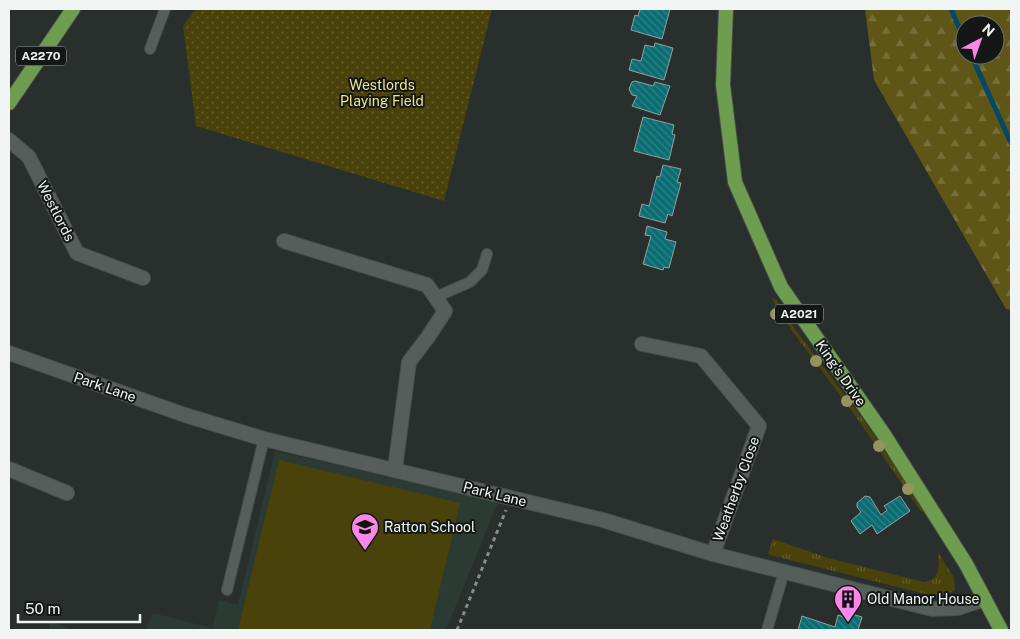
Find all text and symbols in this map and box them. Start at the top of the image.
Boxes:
north arrow [955,15,1005,65]
text: N [979,21,998,40]
road number: A2270 [16,46,66,66]
park label: Westlords Playing Field [340,77,424,109]
street label: Westlords [34,178,78,244]
road number: A2021 [775,304,823,324]
street label: King's Drive [813,337,869,409]
street label: Park Lane [72,369,138,405]
street label: Weatherby Close [710,434,762,544]
street label: Park Lane [462,478,528,510]
school or university icon: Ratton School [350,512,380,551]
place label: Ratton School [384,519,475,535]
building icon: Old Manor House [833,584,863,623]
place label: Old Manor House [867,591,980,607]
scale bar [18,592,140,624]
text: 50 m [25,600,60,617]

